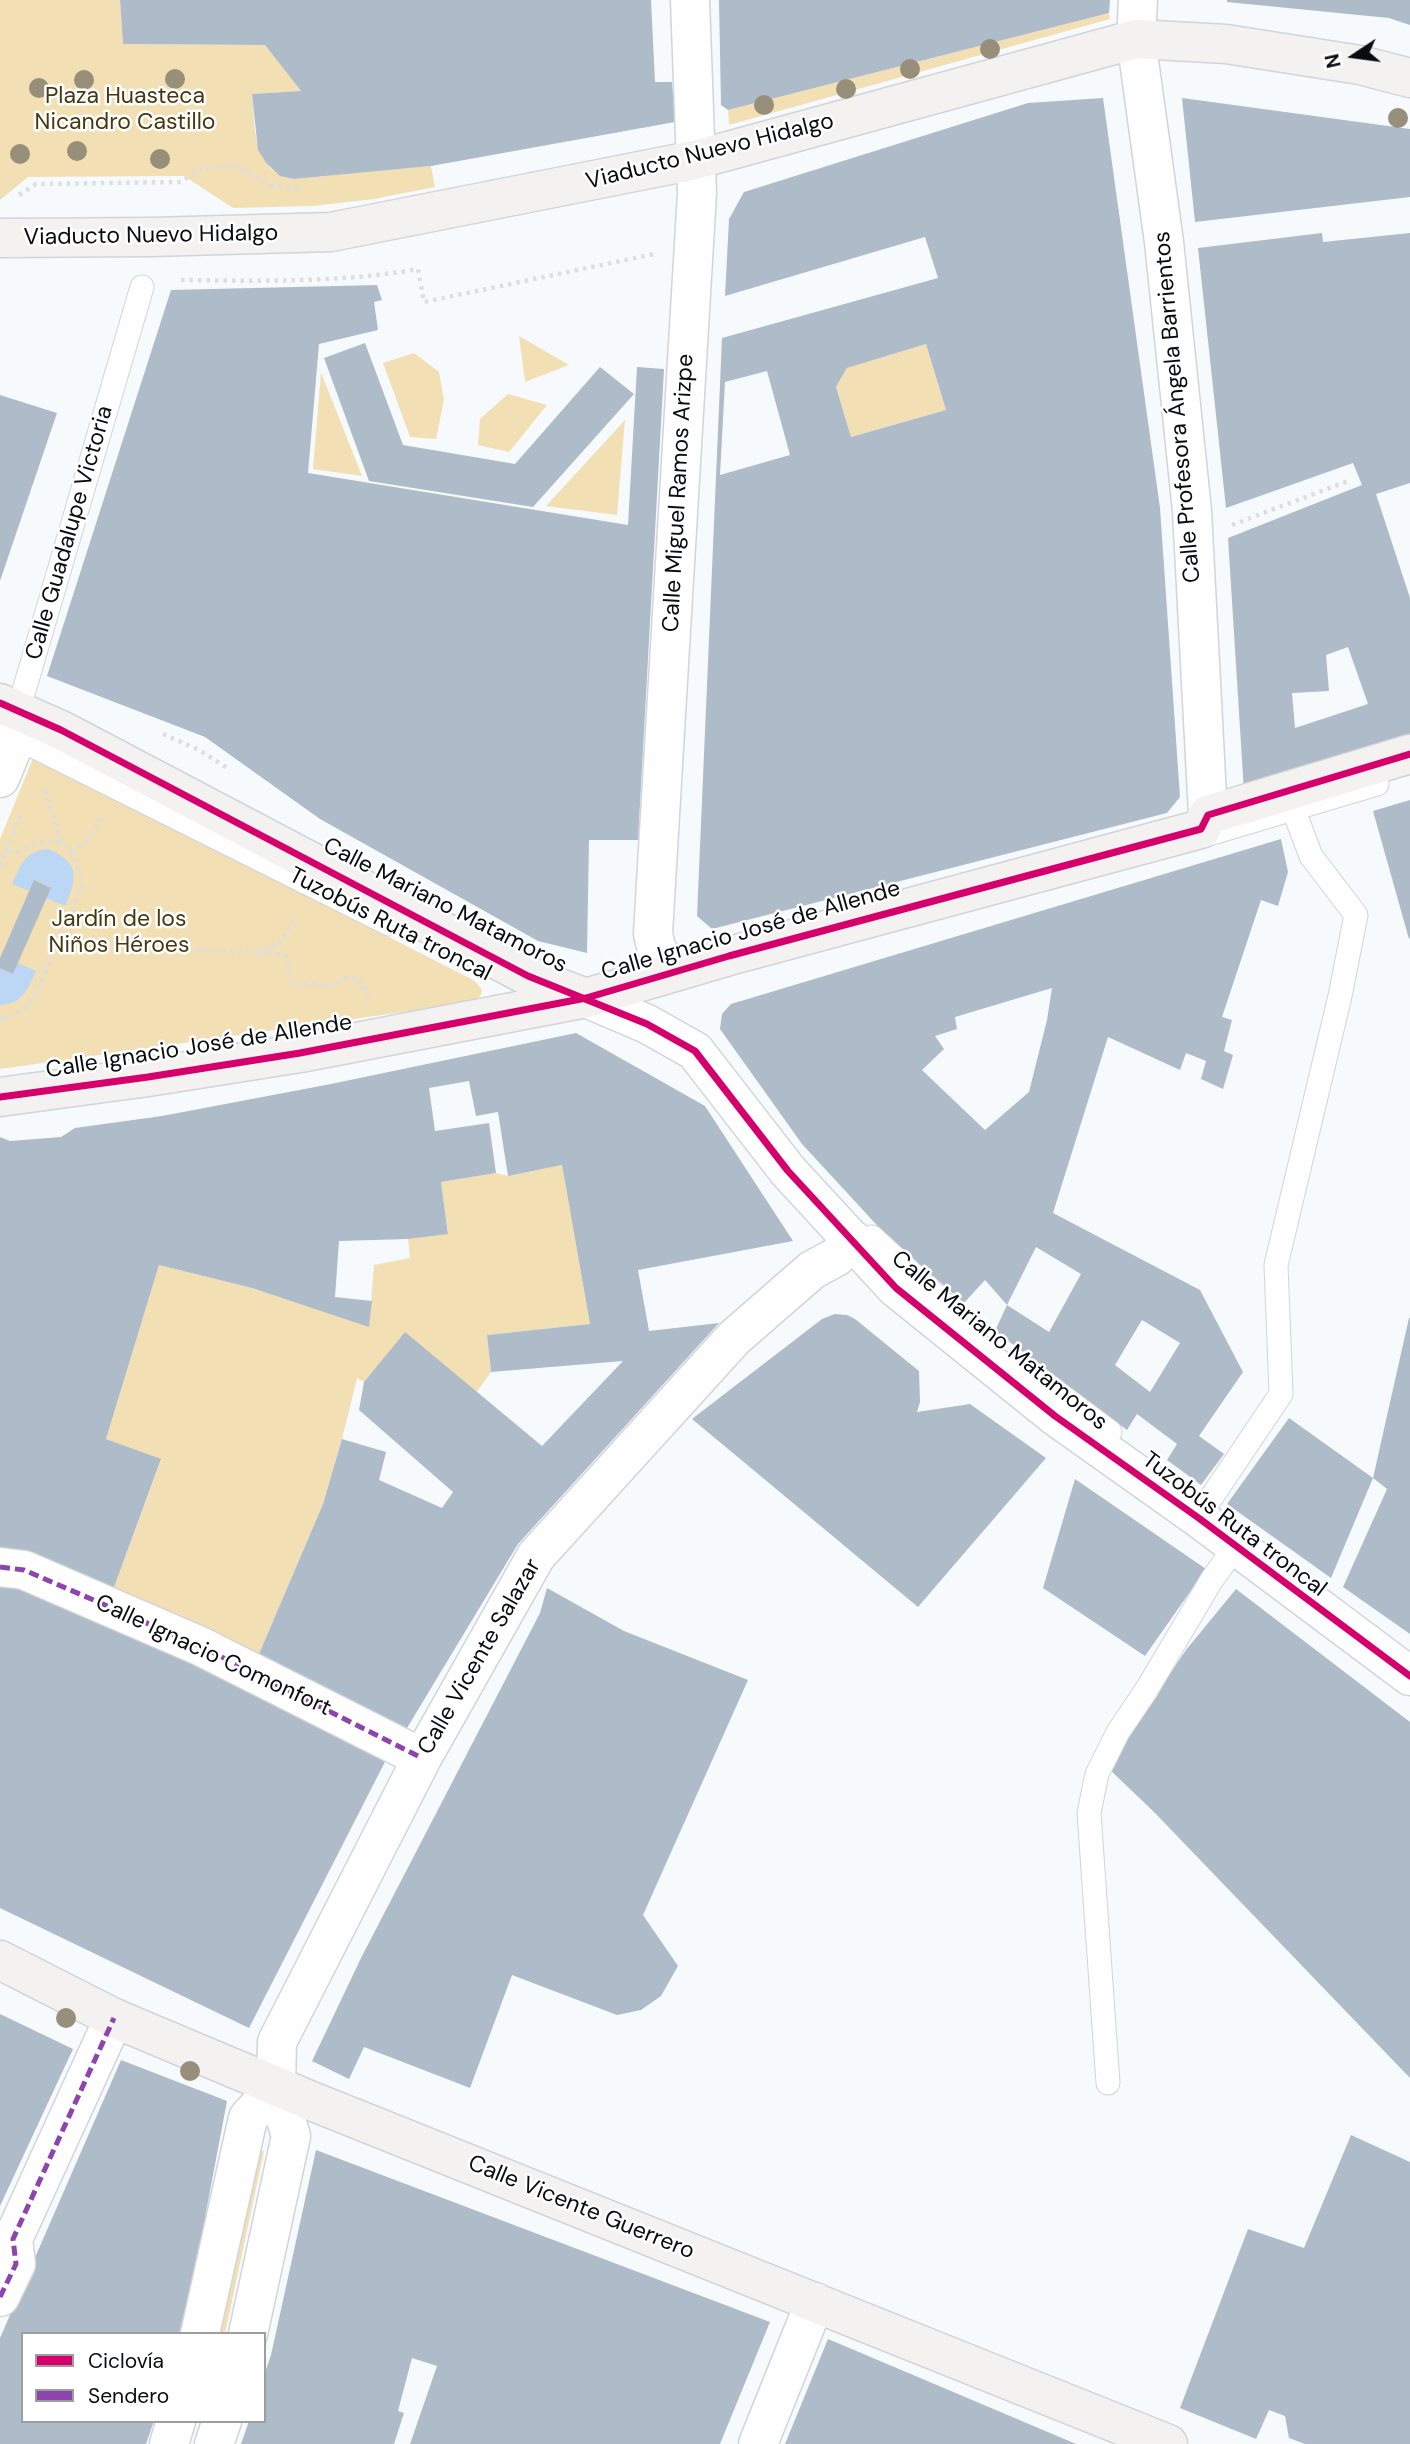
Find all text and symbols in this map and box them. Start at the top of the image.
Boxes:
north arrow [1319,21,1389,91]
text: N [1319,51,1347,70]
park label: Plaza Huasteca Nicandro Castillo [34,83,216,137]
street label: Viaducto Nuevo Hidalgo [583,108,837,196]
street label: Viaducto Nuevo Hidalgo [24,220,278,252]
street label: Calle Profesora Ángela Barrientos [1149,230,1207,584]
street label: Calle Miguel Ramos Arizpe [658,353,700,633]
street label: Calle Guadalupe Victoria [20,403,120,663]
street label: Calle Mariano Matamoros [318,832,572,980]
street label: Tuzobús Ruta troncal [284,862,496,988]
street label: Calle Ignacio José de Allende [598,875,904,987]
park label: Jardín de los Niños Héroes [49,906,189,960]
street label: Calle Ignacio José de Allende [44,1009,354,1085]
street label: Calle Mariano Matamoros [885,1245,1113,1437]
street label: Tuzobús Ruta troncal [1136,1447,1332,1603]
street label: Calle Vicente Salazar [413,1554,547,1760]
street label: Calle Ignacio Comonfort [91,1589,335,1723]
street label: Calle Vicente Guerrero [464,2150,698,2266]
legend [21,2332,266,2423]
text: Ciclovía [88,2347,164,2375]
text: Sendero [88,2382,169,2410]

